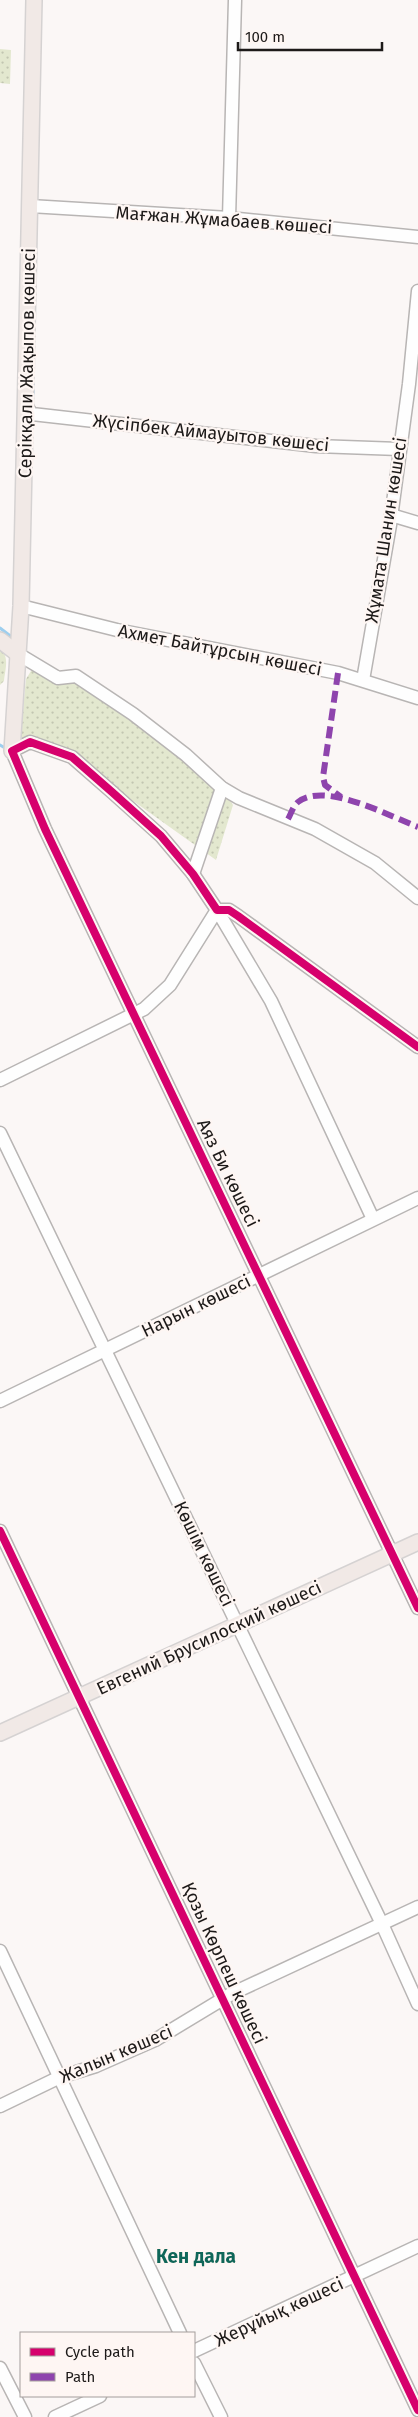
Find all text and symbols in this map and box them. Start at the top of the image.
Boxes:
scale bar [238,20,382,52]
text: 100 m [245,28,285,46]
street label: Мағжан Жұмабаев көшесі [115,201,333,239]
street label: Серікқали Жақыпов көшесі [14,248,40,478]
street label: Жүсіпбек Аймауытов көшесі [92,410,330,456]
street label: Жұмата Шанин көшесі [360,436,412,624]
street label: Ахмет Байтұрсын көшесі [116,619,324,681]
street label: Аяз Би көшесі [192,1115,264,1231]
street label: Нарын көшесі [138,1270,254,1342]
street label: Көшім көшесі [169,1498,239,1610]
street label: Евгений Брусилоский көшесі [93,1576,325,1700]
street label: Қозы Көрпеш көшесі [177,1878,271,2048]
street label: Жалын көшесі [56,2020,176,2088]
district label: Кен дала [156,2245,236,2268]
street label: Жерұйық көшесі [211,2273,347,2351]
legend [20,2332,195,2397]
text: Cycle path [65,2343,135,2361]
text: Path [65,2368,95,2386]

